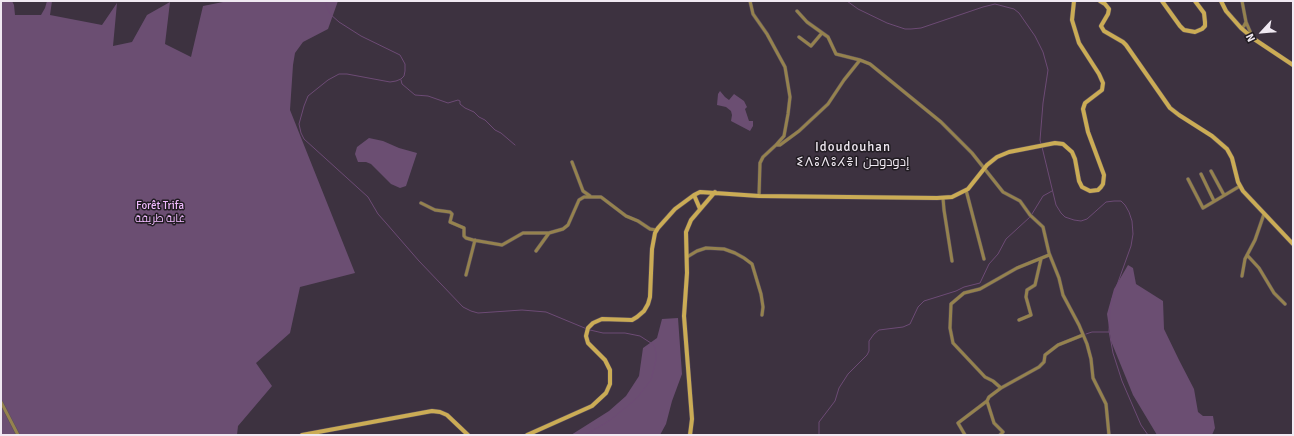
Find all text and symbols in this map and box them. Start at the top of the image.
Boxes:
north arrow [1242,12,1282,52]
text: N [1243,31,1258,44]
district label: Idoudouhan ⵉⴷⵓⴷⵓⵃⴻⵏ إدودوحن [801,140,905,171]
park label: Forêt Trifa غابة طريفة [135,199,185,225]

